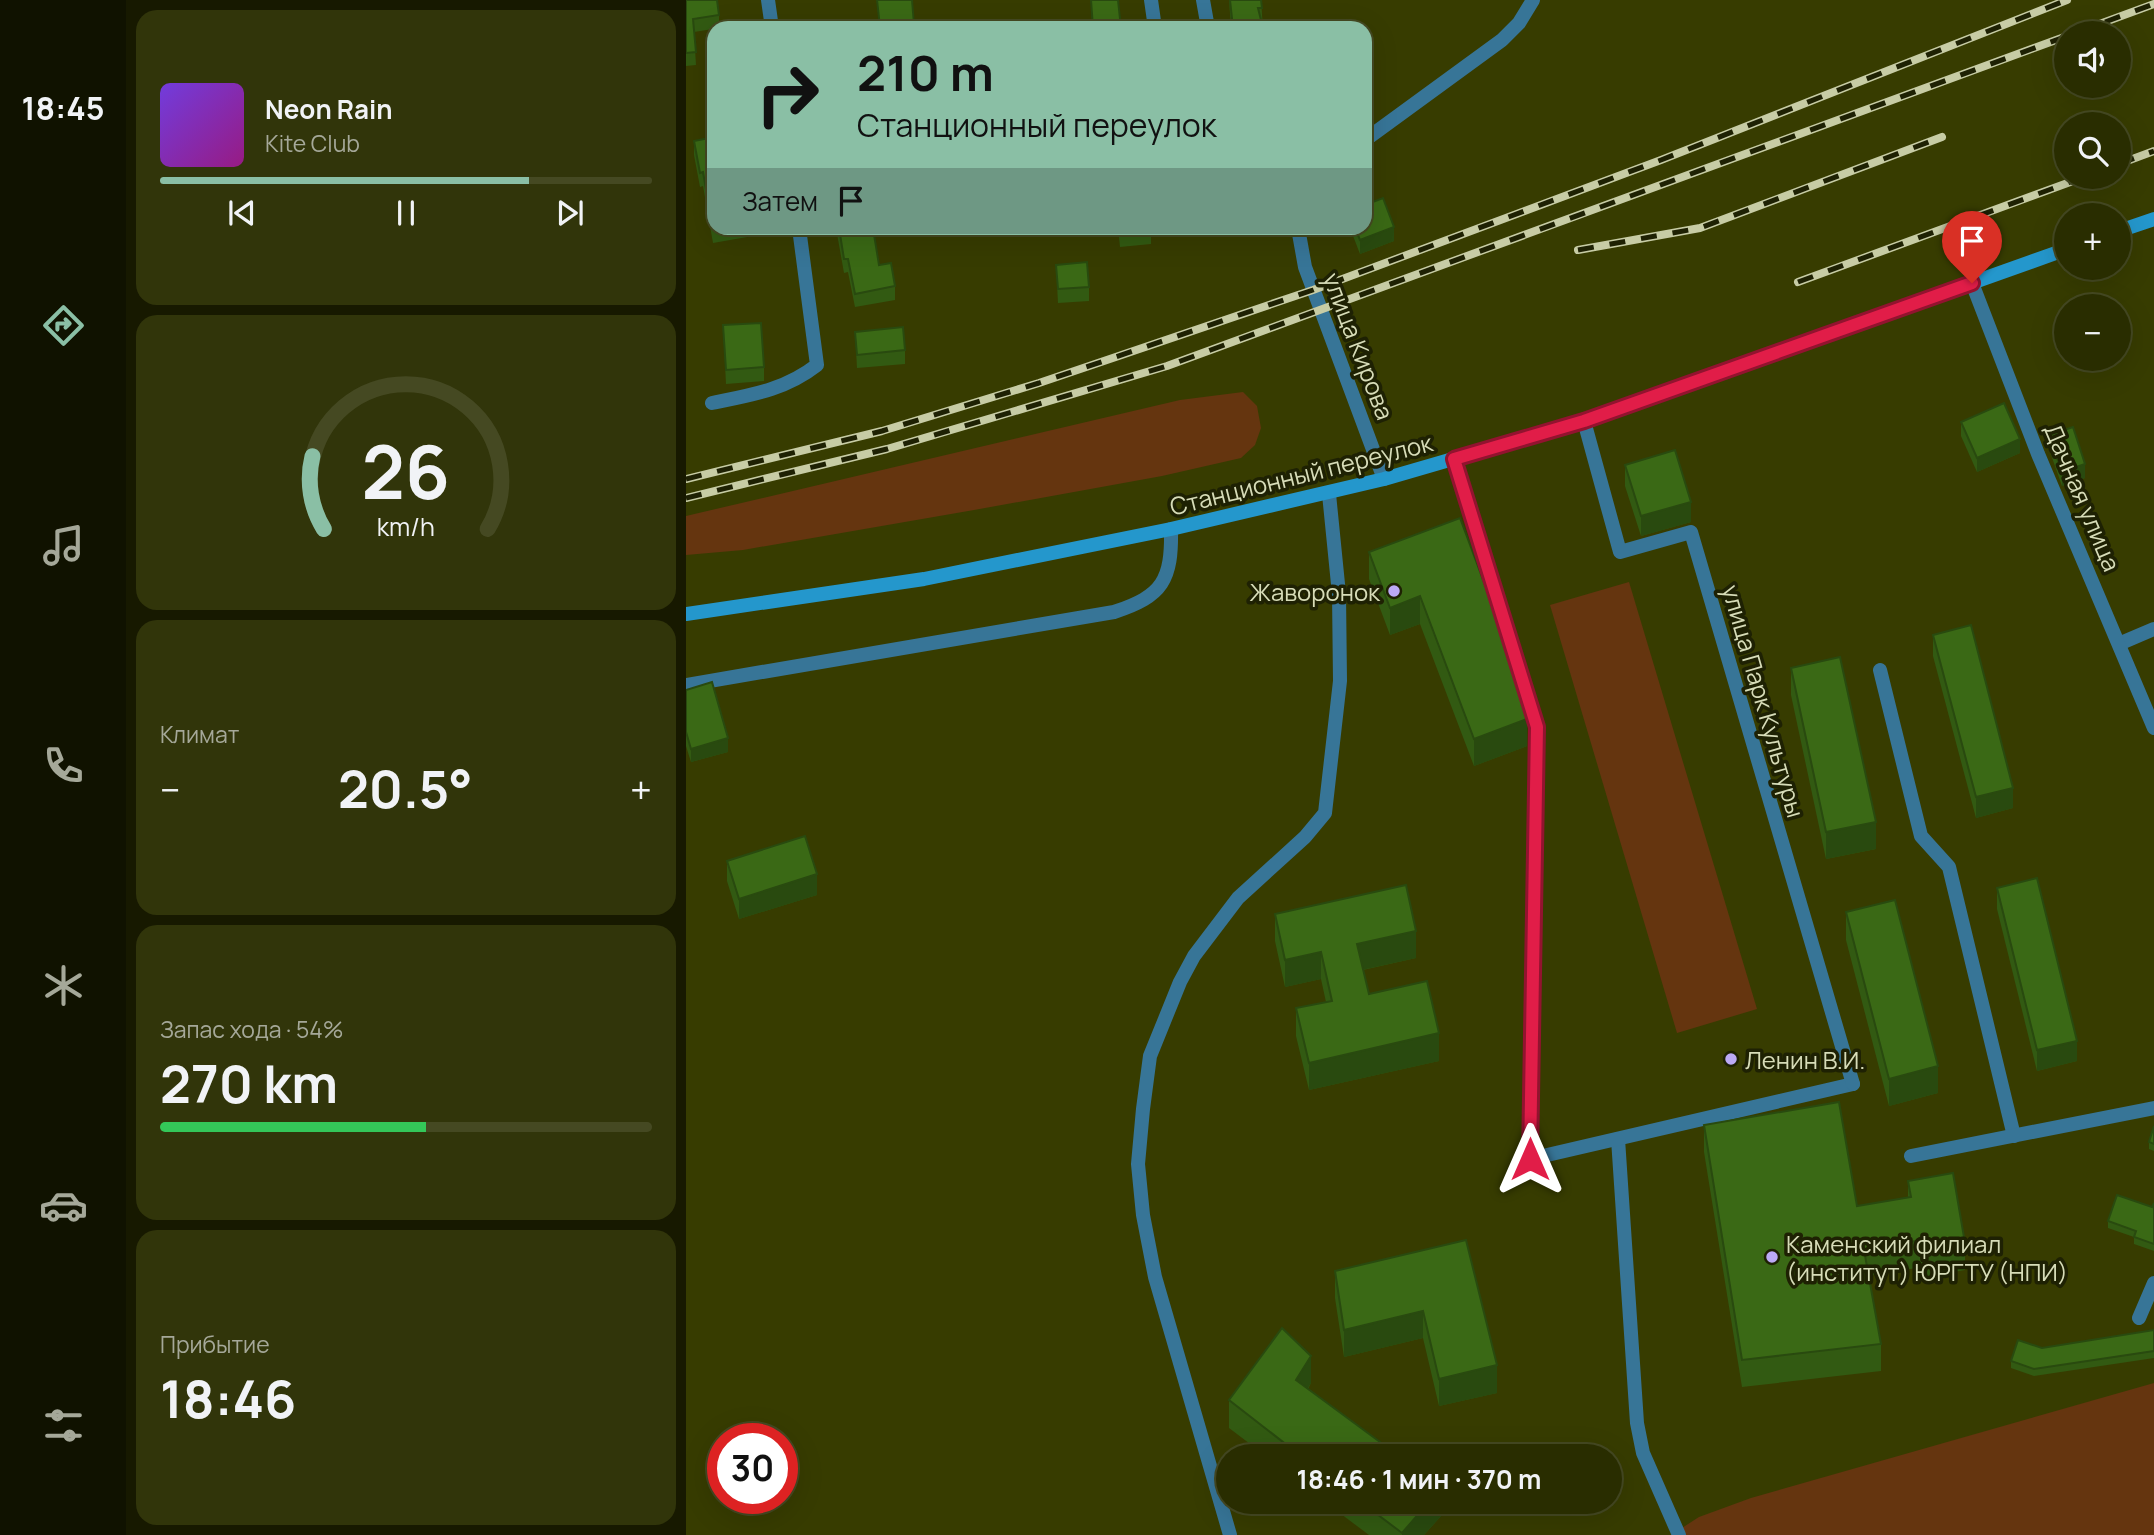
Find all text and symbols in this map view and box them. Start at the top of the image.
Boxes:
map controls [2054,21,2131,371]
button: sound [2054,21,2131,98]
text: 210 m [857,39,994,106]
icon: right [742,49,833,140]
text: 18:45 [22,86,104,130]
text: Neon Rain [265,91,393,127]
text: Станционный переулок [857,103,1217,147]
button: search [2054,112,2131,189]
text: Kite Club [265,127,360,159]
icon: arrive [832,182,870,220]
text: Затем [742,183,818,219]
icon: previous [223,194,261,232]
icon: pause [387,194,425,232]
icon: next [551,194,589,232]
button: + [2054,203,2131,280]
pin [1942,211,2002,283]
icon: arrive [1953,222,1991,260]
street label: улица Кирова [1316,268,1402,424]
button: − [2054,294,2131,371]
icon: directions [39,301,88,350]
street label: Дачная улица [2037,418,2129,576]
text: 26 [362,421,450,521]
street label: Станционный переулок [1166,425,1437,523]
text: km/h [377,508,435,543]
icon: music [39,521,88,570]
place label: Жаворонок [1250,575,1381,608]
street label: улица Парк Культуры [1715,581,1813,821]
marker: Жаворонок [1386,583,1402,599]
text: Климат [160,718,239,750]
icon: phone [39,741,88,790]
text: 20.5° [338,753,473,824]
text: − [160,763,181,815]
text: + [630,763,652,815]
icon: climate [39,961,88,1010]
text: Запас хода · 54% [160,1013,343,1045]
place label: Ленин В.И. [1745,1043,1865,1076]
text: 270 km [160,1048,338,1119]
marker: Ленин В.И. [1723,1051,1739,1067]
position arrow [1493,1122,1567,1196]
icon: car [39,1181,88,1230]
place label: Каменский филиал (институт) ЮРГТУ (НПИ) [1786,1227,2068,1288]
marker: Каменский филиал (институт) ЮРГТУ (НПИ) [1764,1249,1780,1265]
text: Прибытие [160,1328,270,1360]
text: 18:46 [160,1363,296,1434]
icon: filters [39,1401,88,1450]
speed limit sign: 30 [707,1423,798,1514]
text: 18:46 · 1 мин · 370 m [1297,1461,1541,1497]

